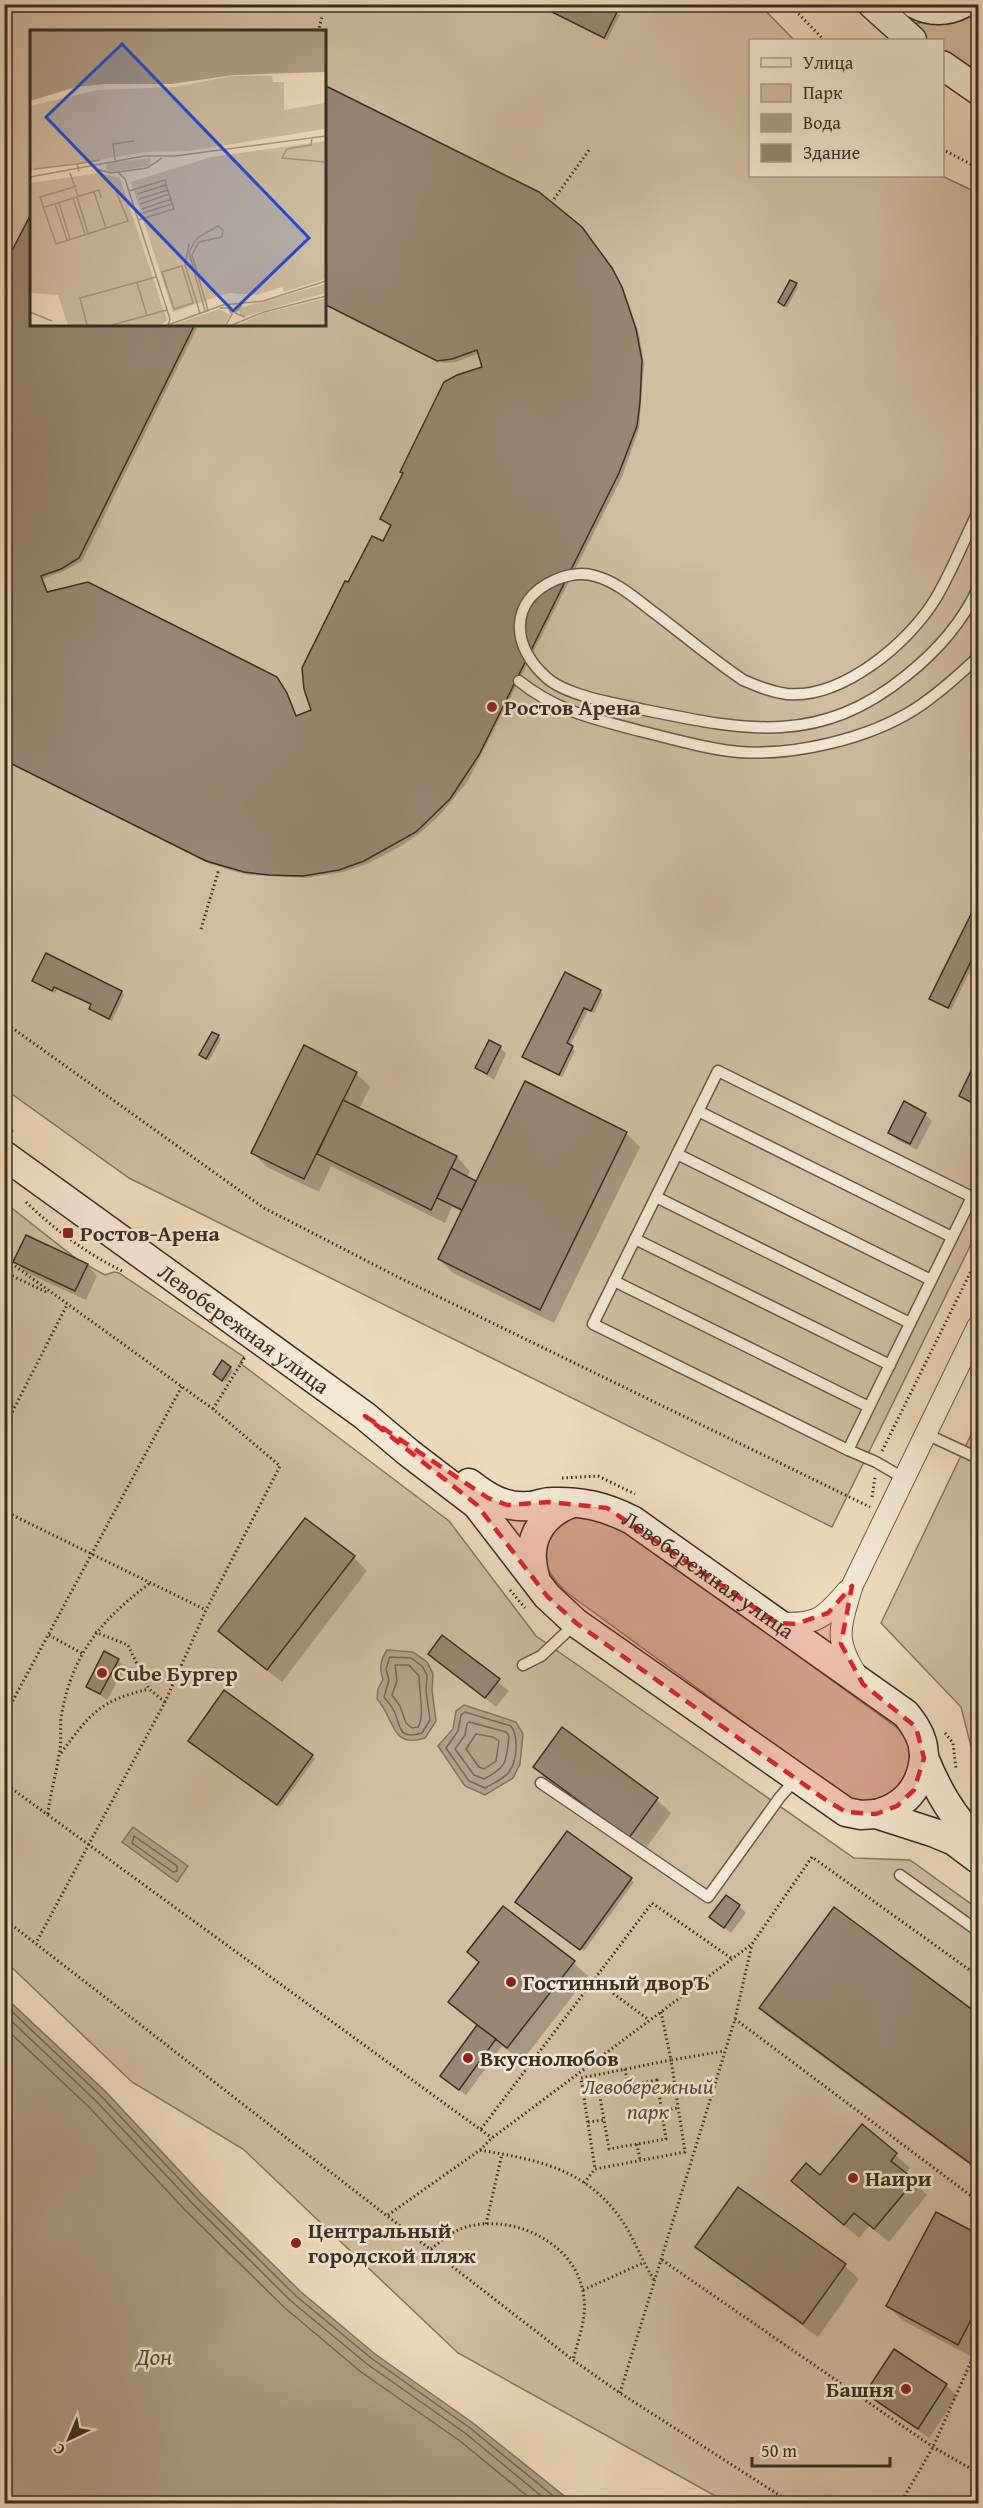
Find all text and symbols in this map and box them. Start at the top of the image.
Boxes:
inset map [30,30,326,326]
legend [749,39,944,177]
text: Улица [803,49,854,76]
text: Парк [803,79,843,106]
text: Вода [803,109,841,136]
text: Здание [803,139,860,166]
place label: Ростов Арена [504,691,641,723]
marker: Ростов Арена [485,700,499,714]
place label: Ростов-Арена [80,1217,220,1249]
marker: Ростов-Арена [61,1226,75,1240]
street label: Левобережная улица [151,1255,337,1402]
street label: Левобережная улица [617,1502,802,1647]
place label: Cube Бургер [114,1657,238,1689]
marker: Cube Бургер [95,1666,109,1680]
place label: Гостинный дворЪ [523,1966,710,1998]
marker: Гостинный дворЪ [504,1975,518,1989]
place label: Вкуснолюбов [480,2042,619,2074]
marker: Вкуснолюбов [461,2051,475,2065]
park label: Левобережный парк [582,2070,714,2127]
place label: Наири [865,2162,932,2194]
marker: Наири [846,2171,860,2185]
place label: Центральный городской пляж [308,2214,476,2271]
marker: Центральный городской пляж [289,2236,303,2250]
water label: Дон [134,2339,172,2374]
place label: Башня [826,2373,894,2405]
marker: Башня [899,2382,913,2396]
north arrow [39,2409,99,2469]
scale bar [752,2430,890,2468]
text: 50 m [761,2437,797,2464]
text: С [47,2438,70,2462]

